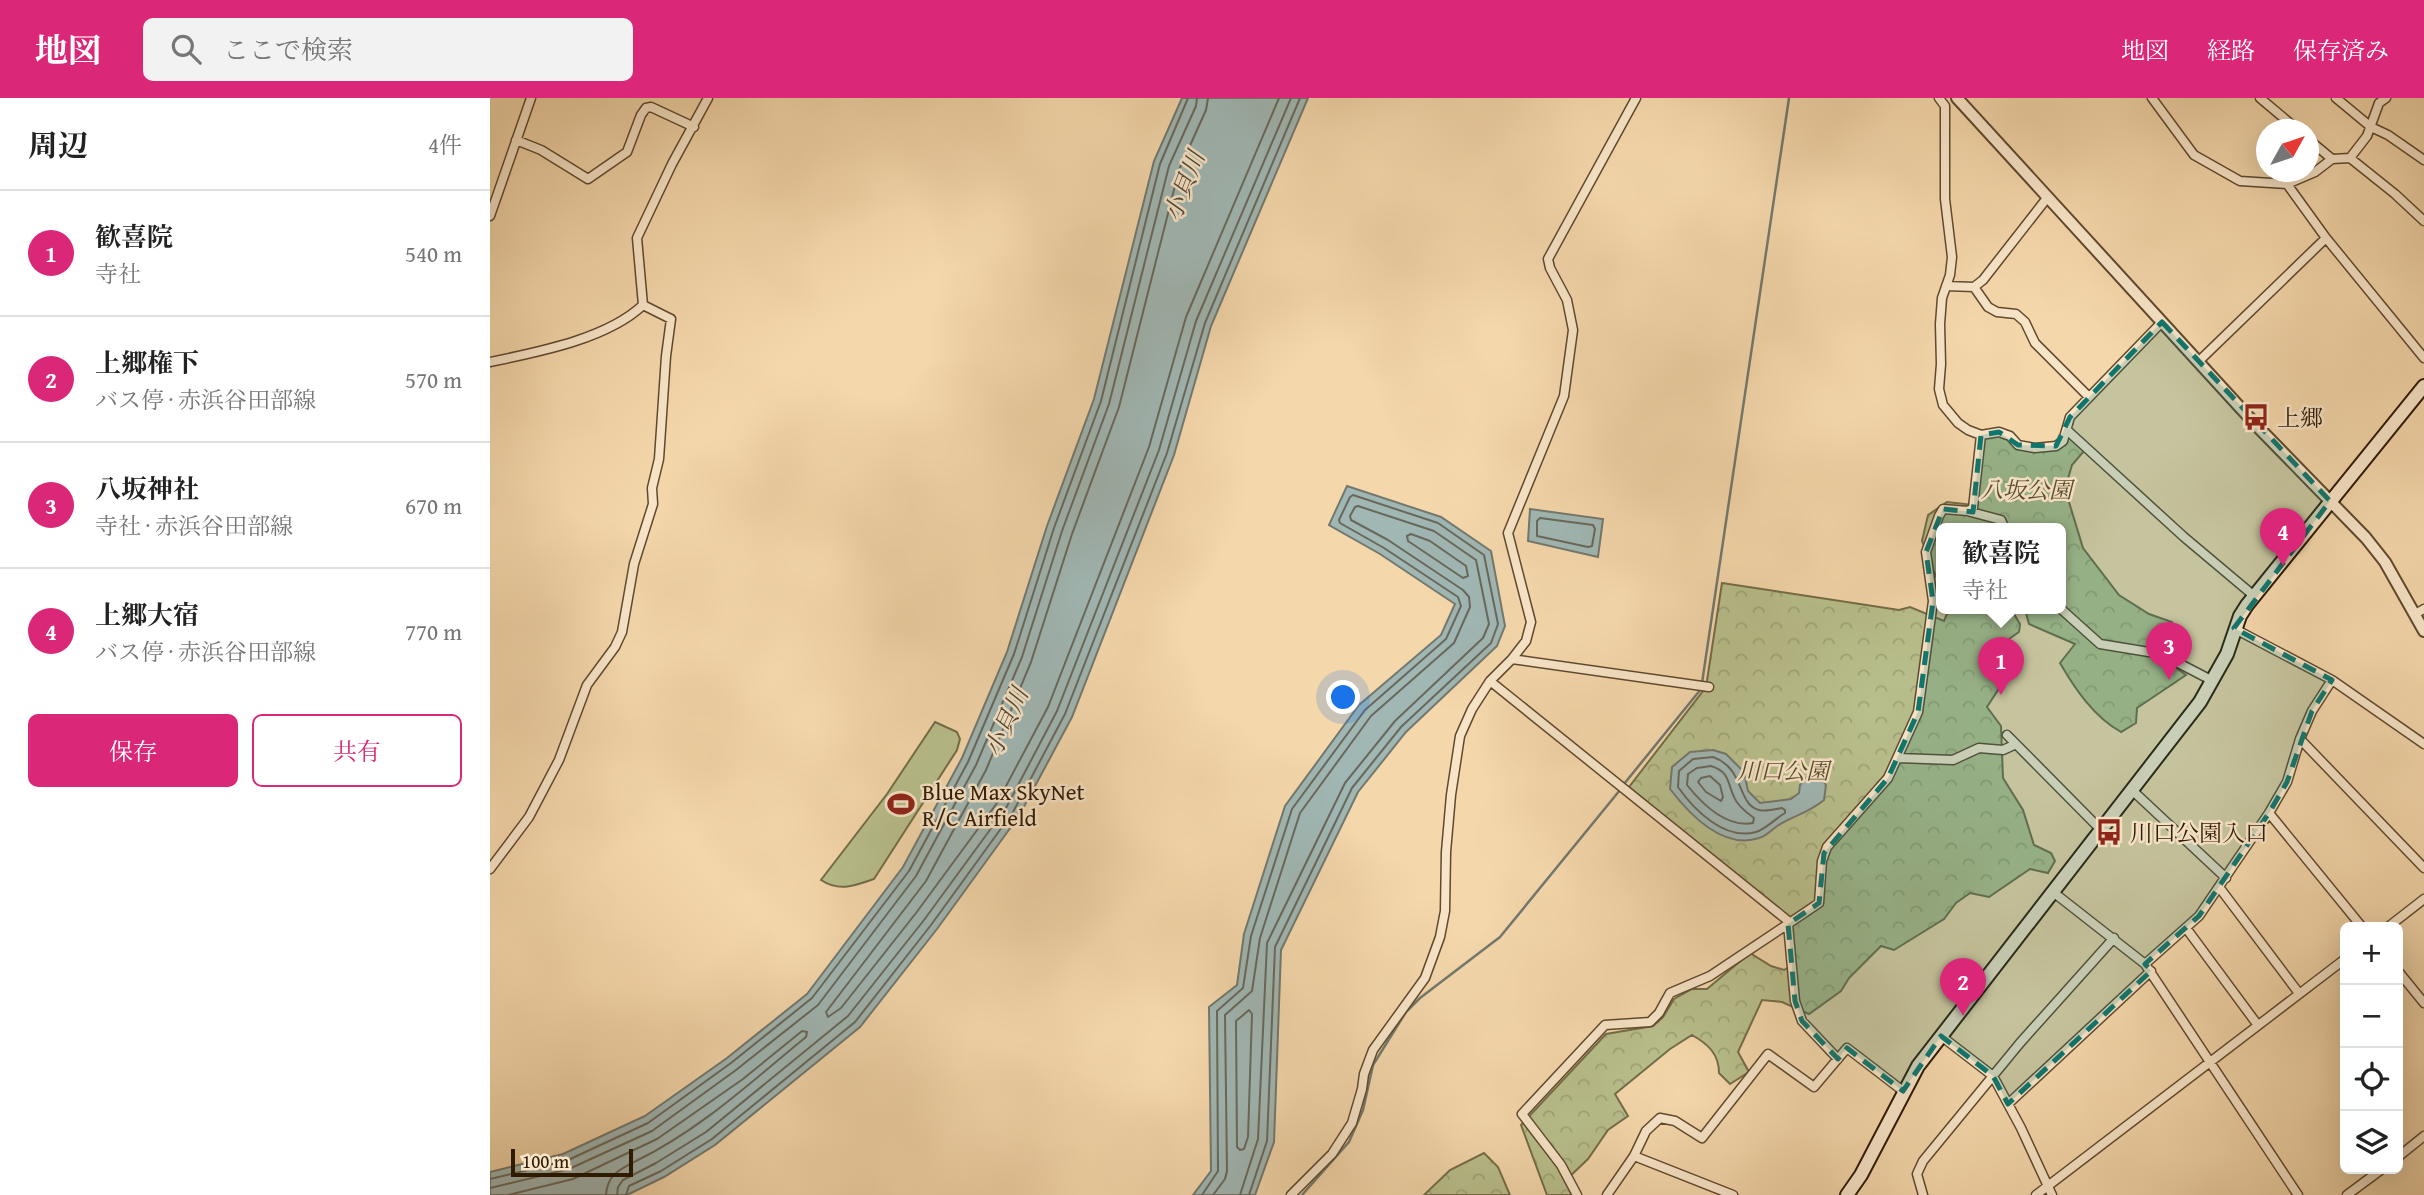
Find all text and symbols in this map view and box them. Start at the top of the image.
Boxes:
search box [143,18,633,81]
text: 地図 [35,26,101,74]
icon: search [167,30,205,68]
text: ここで検索 [223,30,353,69]
text: 地図 [2121,33,2169,68]
text: 経路 [2207,33,2255,68]
text: 保存済み [2293,33,2389,68]
north arrow [2256,119,2319,182]
text: 周辺 [28,123,88,167]
text: 4件 [428,128,462,161]
water label: 小貝川 [1155,143,1214,226]
text: 歓喜院 [95,217,173,256]
text: 1 [45,237,57,270]
text: 540 m [405,237,462,270]
text: 寺社 [95,257,141,290]
text: 上郷権下 [95,343,199,382]
text: 2 [45,363,57,396]
text: 570 m [405,363,462,396]
text: バス停 · 赤浜谷田部線 [95,383,316,416]
place label: 上郷 [2277,401,2323,434]
bus stop icon: 上郷 [2241,402,2271,432]
text: 八坂神社 [95,469,199,508]
park label: 八坂公園 [1980,473,2076,506]
text: 3 [45,489,57,522]
text: 670 m [405,489,462,522]
pin: 4 [2260,508,2306,566]
text: 寺社 · 赤浜谷田部線 [95,509,293,542]
popup [1936,523,2066,614]
text: 歓喜院 [1962,533,2040,572]
text: 寺社 [1962,573,2008,606]
text: 上郷大宿 [95,595,199,634]
text: 4 [45,615,57,648]
text: 770 m [405,615,462,648]
pin: 3 [2146,622,2192,680]
text: バス停 · 赤浜谷田部線 [95,635,316,668]
pin: 1 [1978,637,2024,695]
water label: 小貝川 [975,679,1038,762]
your location [1326,680,1360,714]
button: 保存 [28,714,238,787]
button: 共有 [252,714,462,787]
park label: 川口公園 [1737,754,1833,787]
place label: Blue Max SkyNet R/C Airfield [922,775,1085,834]
sports icon: Blue Max SkyNet R/C Airfield [886,789,916,819]
place label: 川口公園入口 [2130,816,2268,849]
bus stop icon: 川口公園入口 [2094,817,2124,847]
map controls [2340,922,2403,1174]
button: + [2340,922,2403,985]
pin: 2 [1940,958,1986,1016]
button: − [2340,985,2403,1048]
button: locate [2340,1048,2403,1111]
button: layers [2340,1111,2403,1174]
scale bar [511,1146,634,1178]
text: 100 m [522,1147,569,1175]

